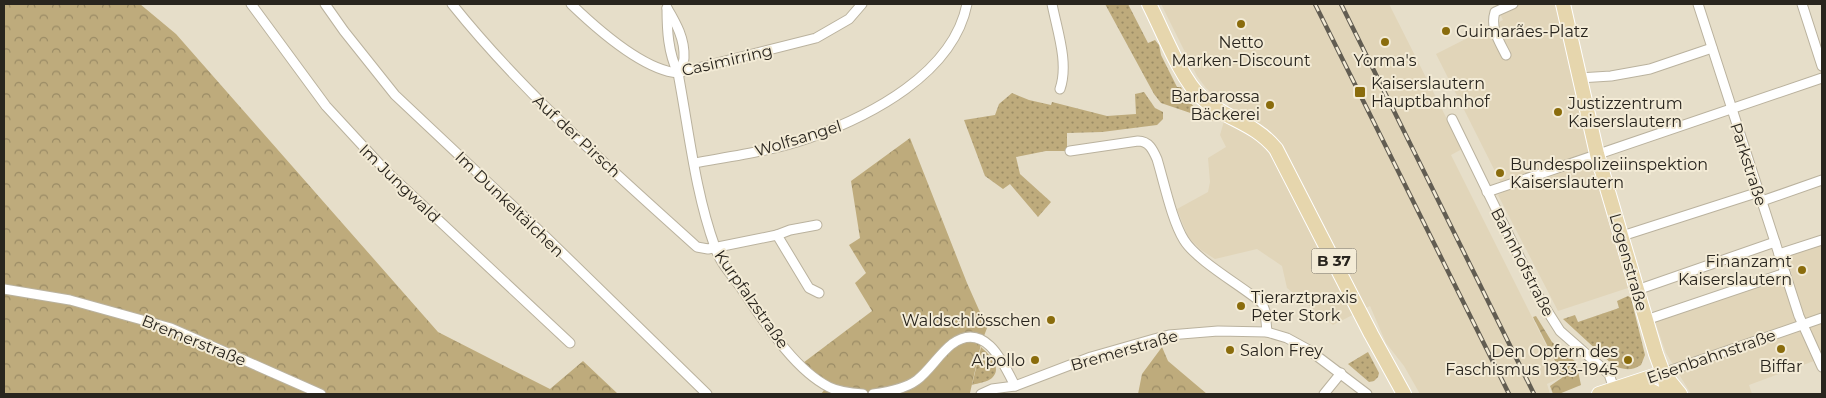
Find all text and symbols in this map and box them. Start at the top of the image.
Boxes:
marker: Netto Marken-Discount [1235,18,1247,30]
place label: Guimarães-Platz [1456,22,1589,41]
marker: Guimarães-Platz [1440,25,1452,37]
place label: Netto Marken-Discount [1171,33,1311,70]
marker: Yorma's [1379,36,1391,48]
street label: Casimirring [680,41,774,80]
place label: Yorma's [1354,51,1417,70]
place label: Kaiserslautern Hauptbahnhof [1371,74,1490,111]
marker: Kaiserslautern Hauptbahnhof [1353,85,1367,99]
place label: Barbarossa Bäckerei [1171,87,1260,124]
street label: Auf der Pirsch [529,91,624,182]
place label: Justizzentrum Kaiserslautern [1567,94,1683,131]
marker: Barbarossa Bäckerei [1264,99,1276,111]
marker: Justizzentrum Kaiserslautern [1552,106,1564,118]
street label: Wolfsangel [752,116,844,161]
street label: Parkstraße [1726,120,1771,208]
street label: Im Jungwald [355,140,444,227]
street label: Im Dunkeltälchen [451,148,568,261]
place label: Bundespolizeiinspektion Kaiserslautern [1510,155,1708,192]
marker: Bundespolizeiinspektion Kaiserslautern [1494,167,1506,179]
street label: Bahnhofstraße [1487,205,1558,320]
street label: Logenstraße [1606,211,1652,313]
street label: Kurpfalzstraße [711,246,793,352]
road number: B 37 [1312,248,1356,274]
place label: Finanzamt Kaiserslautern [1678,252,1793,289]
marker: Finanzamt Kaiserslautern [1796,264,1808,276]
place label: Tierarztpraxis Peter Stork [1251,288,1357,325]
marker: Tierarztpraxis Peter Stork [1235,300,1247,312]
street label: Bremerstraße [139,311,249,370]
place label: Waldschlösschen [902,311,1041,330]
marker: Waldschlösschen [1045,314,1057,326]
street label: Bremerstraße [1068,326,1180,375]
street label: Eisenbahnstraße [1644,326,1778,387]
place label: Salon Frey [1240,341,1323,360]
place label: Den Opfern des Faschismus 1933-1945 [1445,342,1618,379]
marker: Biffar [1775,343,1787,355]
marker: Salon Frey [1224,344,1236,356]
place label: A'pollo [971,351,1025,370]
marker: A'pollo [1029,354,1041,366]
marker: Den Opfern des Faschismus 1933-1945 [1622,354,1634,366]
place label: Biffar [1760,357,1802,376]

